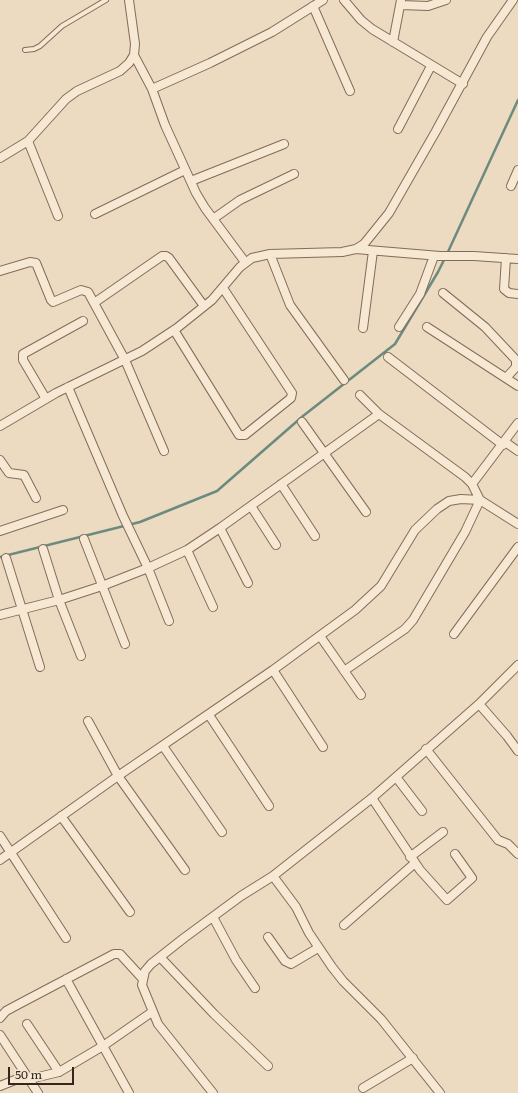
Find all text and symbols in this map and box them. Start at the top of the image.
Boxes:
scale bar [10,1059,76,1085]
text: 50 m [15,1065,42,1083]

